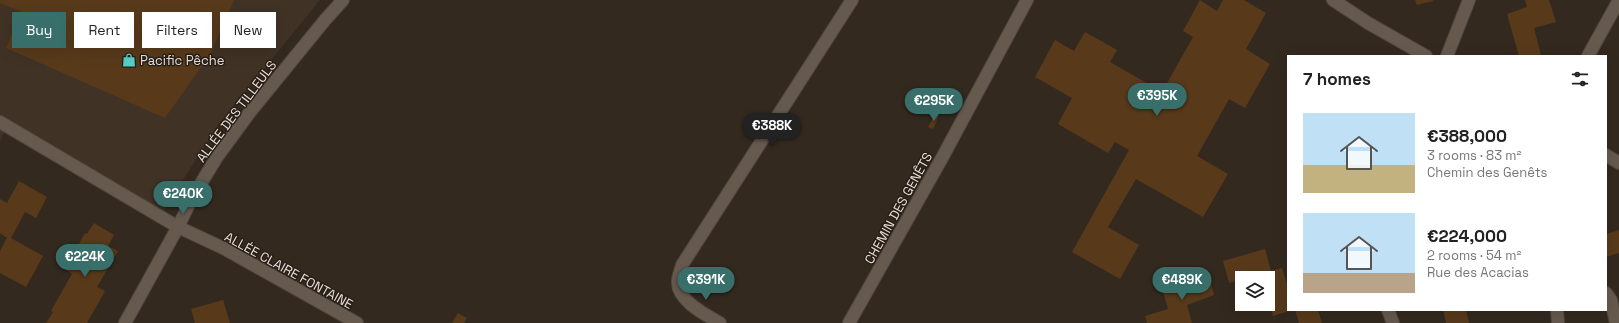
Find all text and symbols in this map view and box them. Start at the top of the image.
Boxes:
chip: Buy [12,12,66,48]
chip: Rent [74,12,134,48]
chip: Filters [142,12,212,48]
chip: New [220,12,276,48]
shop icon: Pacific Pêche [121,52,137,68]
place label: Pacific Pêche [140,52,224,69]
street label: ALLÉE DES TILLEULS [192,57,280,166]
text: 7 homes [1303,68,1371,90]
icon: filters [1569,68,1591,90]
pin: €395K [1129,83,1185,117]
text: €395K [1137,87,1177,104]
pin: €295K [906,88,962,122]
text: €295K [914,92,954,109]
pin: €388K [744,113,800,147]
text: €388K [752,117,792,134]
text: €388,000 [1427,125,1507,147]
icon: home [1335,129,1383,177]
text: 3 rooms · 83 m² [1427,147,1521,164]
street label: CHEMIN DES GENÊTS [861,149,936,267]
text: Chemin des Genêts [1427,164,1547,181]
pin: €240K [155,181,211,215]
text: €240K [162,185,204,202]
text: €224,000 [1427,225,1507,247]
street label: ALLÉE CLAIRE FONTAINE [222,228,356,313]
icon: home [1335,229,1383,277]
pin: €224K [57,244,113,278]
text: 2 rooms · 54 m² [1427,247,1521,264]
text: €224K [65,248,105,265]
text: Rue des Acacias [1427,264,1529,281]
pin: €391K [678,267,734,301]
pin: €489K [1154,267,1210,301]
text: €391K [687,271,725,288]
text: €489K [1161,271,1203,288]
map controls [1235,271,1275,311]
button: layers [1235,271,1275,311]

